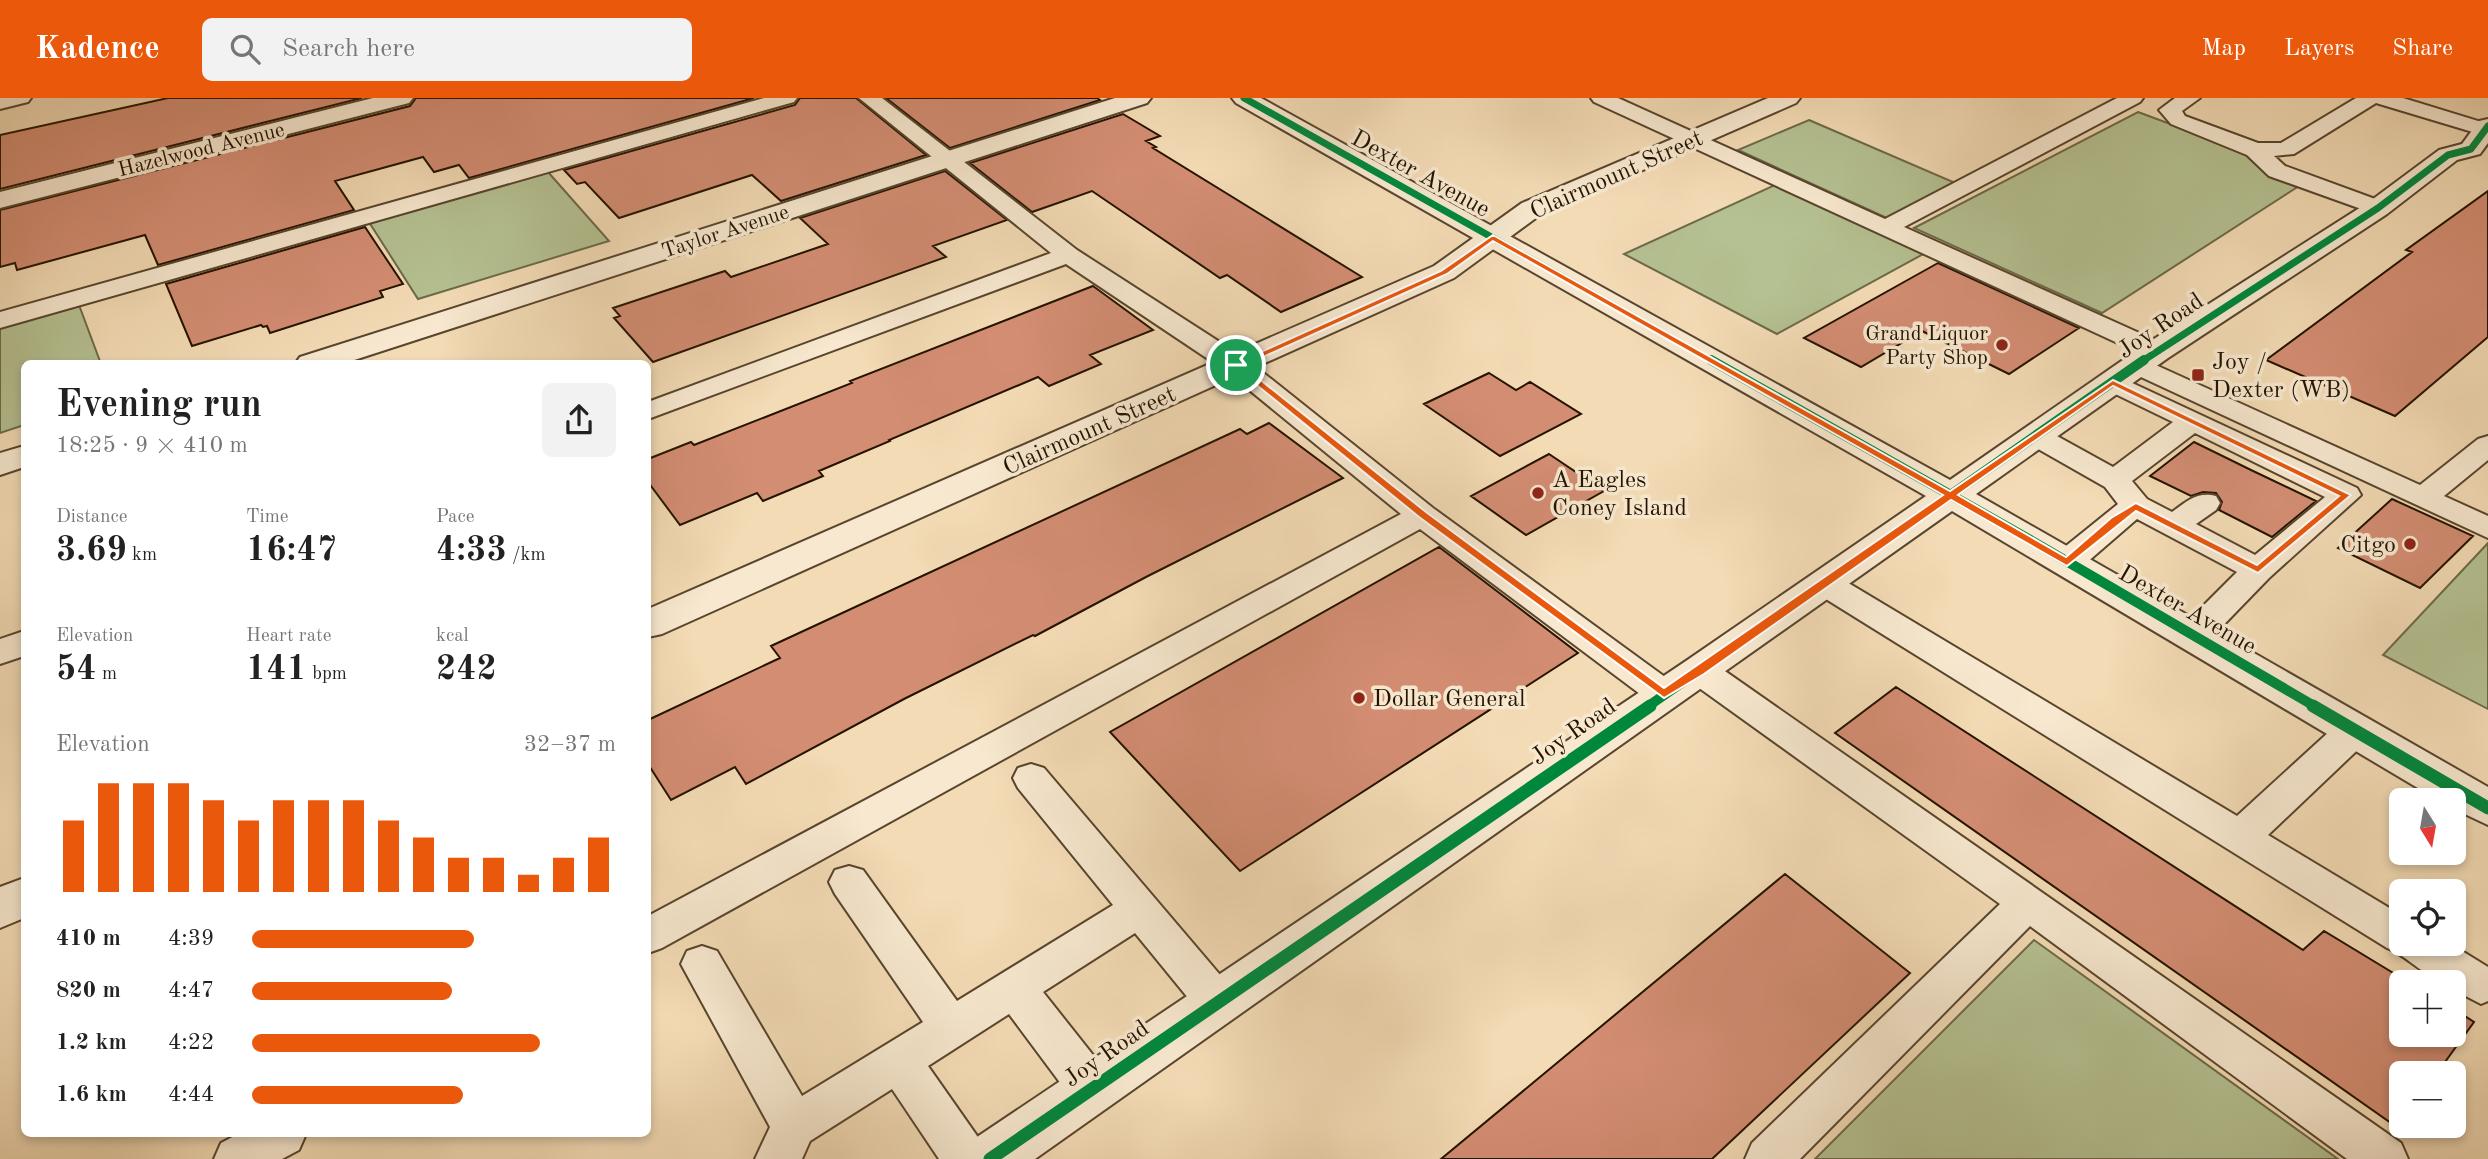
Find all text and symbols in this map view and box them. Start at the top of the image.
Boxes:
search box [202,18,692,81]
icon: search [226,30,264,68]
text: Kadence [35,33,160,66]
text: Search here [282,36,415,62]
text: Map [2202,37,2246,61]
text: Layers [2284,37,2354,61]
text: Share [2392,37,2453,61]
street label: Hazelwood Avenue [116,120,287,181]
street label: Dexter Avenue [1347,127,1493,223]
street label: Clairmount Street [1527,127,1707,225]
street label: Taylor Avenue [659,202,792,263]
street label: Joy Road [2114,289,2208,364]
place label: Grand Liquor Party Shop [1865,324,1988,369]
pin [1206,335,1266,395]
marker: Grand Liquor Party Shop [1994,337,2010,353]
icon: arrive [1217,346,1255,384]
place label: Joy / Dexter (WB) [2212,351,2350,403]
marker: Joy / Dexter (WB) [2190,367,2206,383]
button: share [542,383,616,457]
street label: Clairmount Street [1000,383,1180,481]
text: Evening run [56,387,262,425]
text: 18:25 · 9 × 410 m [56,434,248,457]
place label: A Eagles Coney Island [1552,469,1687,521]
marker: A Eagles Coney Island [1530,485,1546,501]
text: Distance [56,508,128,527]
text: Time [246,508,289,527]
text: Pace [436,508,475,527]
text: 3.69 [56,533,127,568]
text: 16:47 [246,533,337,568]
text: 4:33 [436,533,507,568]
place label: Citgo [2340,534,2396,558]
marker: Citgo [2402,536,2418,552]
text: km [127,546,157,565]
text: /km [507,546,546,565]
street label: Dexter Avenue [2114,562,2260,660]
text: Elevation [56,627,133,646]
text: Heart rate [246,627,331,646]
text: kcal [436,627,469,646]
text: 54 [56,652,97,687]
text: 141 [246,652,307,687]
text: 242 [436,652,497,687]
text: m [97,665,117,684]
text: bpm [307,665,347,684]
place label: Dollar General [1373,688,1526,712]
marker: Dollar General [1351,690,1367,706]
street label: Joy Road [1527,695,1621,771]
text: Elevation [56,733,150,756]
text: 32–37 m [524,733,616,756]
north arrow [2389,788,2466,864]
map controls [2389,788,2466,1138]
button: locate [2389,879,2466,956]
text: 410 m [56,927,121,950]
text: 4:39 [168,927,214,950]
button: + [2389,970,2466,1047]
text: 820 m [56,979,121,1002]
text: 4:47 [168,979,214,1002]
street label: Joy Road [1060,1017,1154,1093]
text: 1.2 km [56,1031,127,1054]
text: 4:22 [168,1031,214,1054]
button: − [2389,1061,2466,1138]
text: 1.6 km [56,1083,127,1106]
text: 4:44 [168,1083,214,1106]

